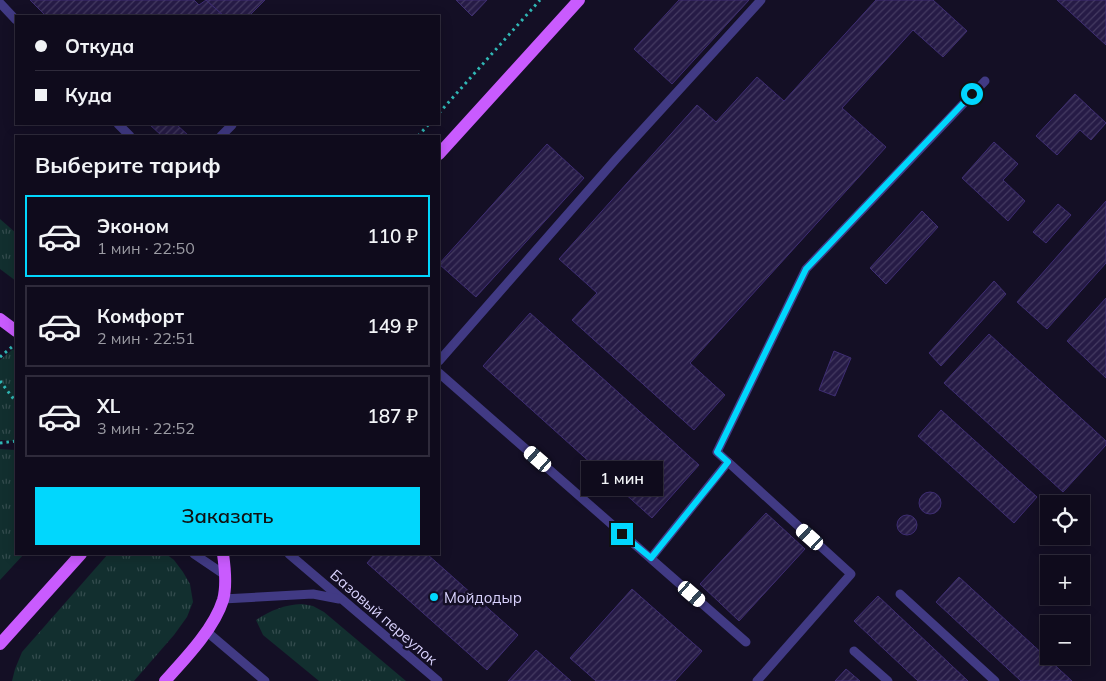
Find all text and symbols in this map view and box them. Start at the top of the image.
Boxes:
text: Откуда [65,34,134,58]
text: Куда [65,83,112,107]
route start [961,83,983,105]
text: Выберите тариф [35,151,221,179]
icon: car [37,214,82,259]
text: Эконом [97,214,169,238]
text: 110 ₽ [367,224,418,248]
text: 1 мин · 22:50 [97,238,195,258]
icon: car [37,304,82,349]
text: Комфорт [97,304,184,328]
text: 149 ₽ [367,314,418,338]
text: 2 мин · 22:51 [97,328,195,348]
icon: car [37,394,82,439]
text: XL [97,394,120,418]
text: 187 ₽ [367,404,418,428]
text: 3 мин · 22:52 [97,418,195,438]
car [521,443,554,475]
callout: 1 мин [581,462,663,496]
text: 1 мин [600,468,644,488]
button: Заказать [35,487,420,545]
map controls [1040,495,1090,665]
button: locate [1040,495,1090,545]
car [793,521,826,553]
route end [611,523,633,545]
button: + [1040,555,1090,605]
street label: Базовый переулок [326,565,442,669]
car [675,578,708,610]
place label: Мойдодыр [444,588,522,607]
marker: Мойдодыр [428,591,440,603]
button: − [1040,615,1090,665]

